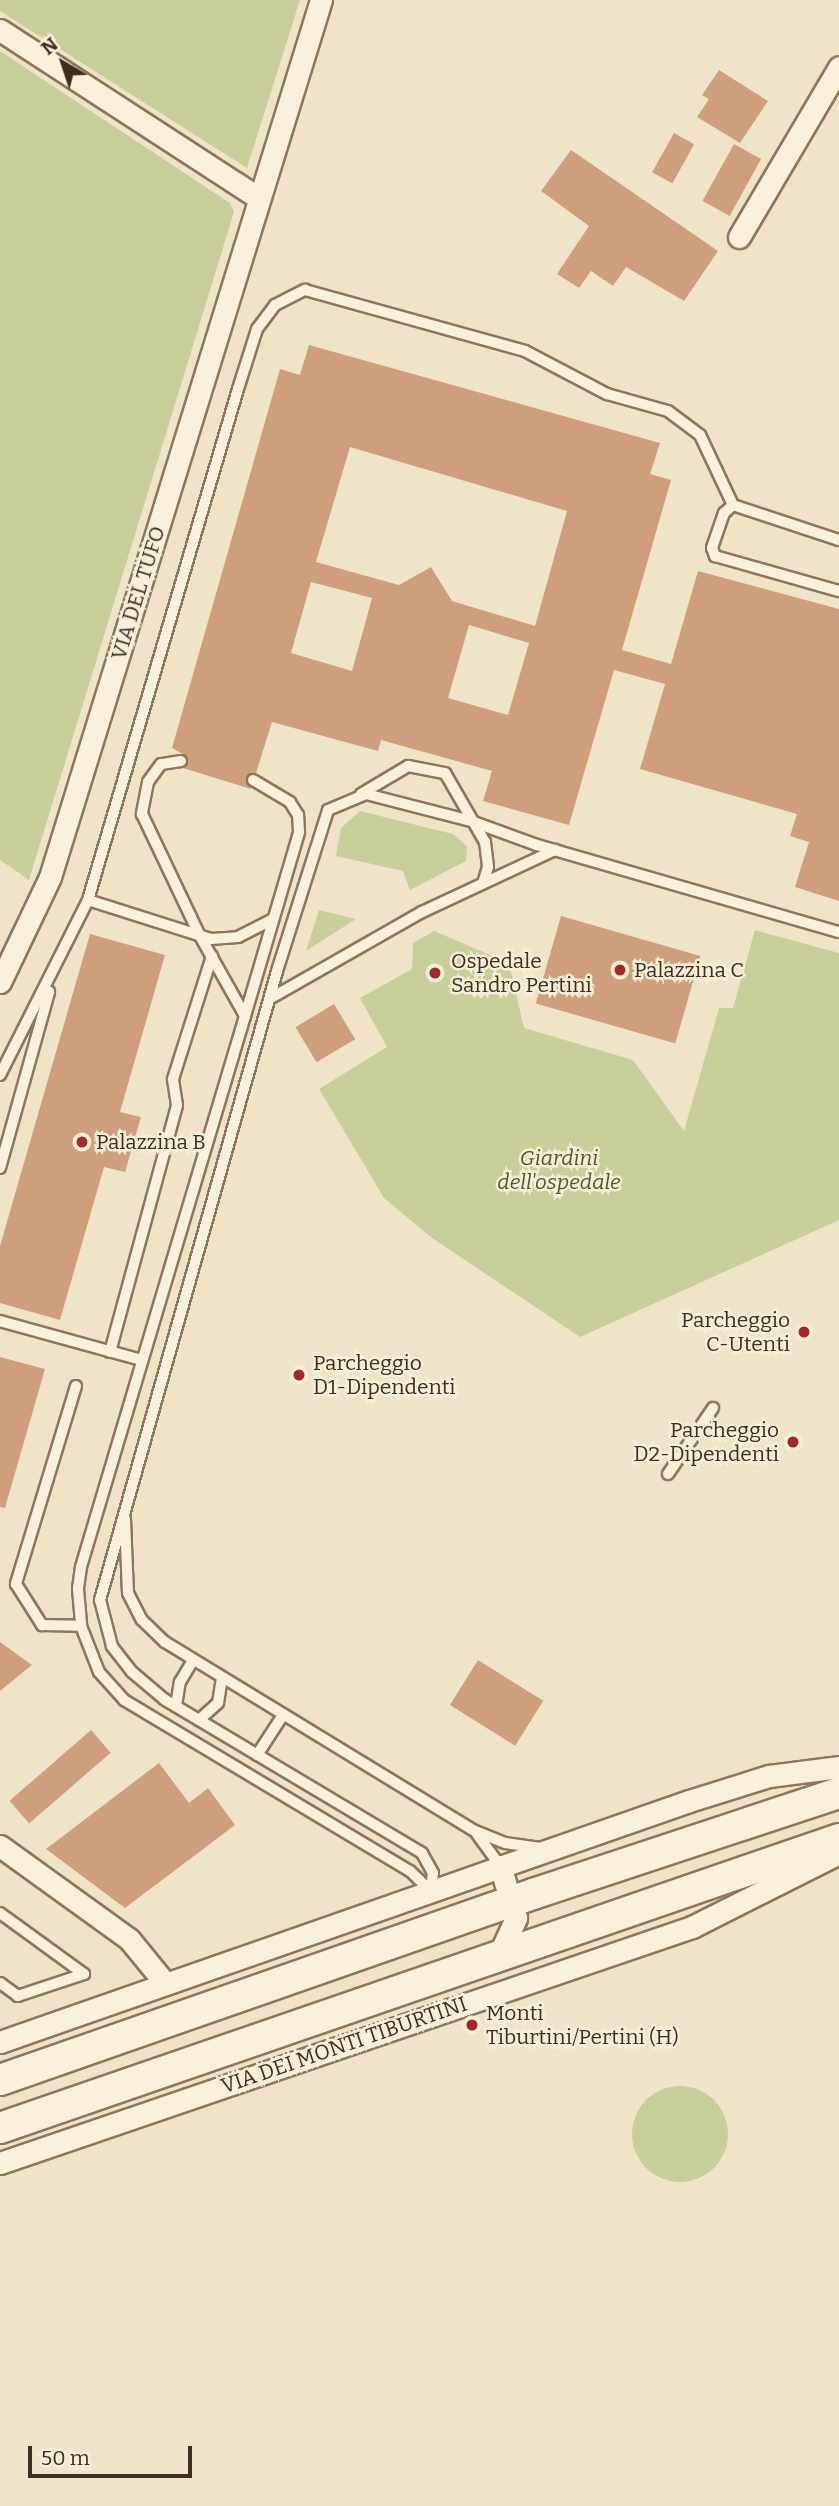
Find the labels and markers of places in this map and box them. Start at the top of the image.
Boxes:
place label: Ospedale Sandro Pertini [451,948,592,998]
place label: Palazzina C [634,957,744,983]
marker: Palazzina C [612,962,628,978]
marker: Ospedale Sandro Pertini [425,963,445,983]
place label: Palazzina B [96,1129,206,1155]
marker: Palazzina B [74,1134,90,1150]
place label: Parcheggio C-Utenti [681,1307,790,1357]
marker: Parcheggio C-Utenti [796,1324,812,1340]
place label: Parcheggio D1-Dipendenti [313,1350,456,1400]
marker: Parcheggio D1-Dipendenti [291,1367,307,1383]
place label: Parcheggio D2-Dipendenti [634,1417,779,1467]
marker: Parcheggio D2-Dipendenti [785,1434,801,1450]
place label: Monti Tiburtini/Pertini (H) [486,2000,679,2050]
marker: Monti Tiburtini/Pertini (H) [464,2017,480,2033]

